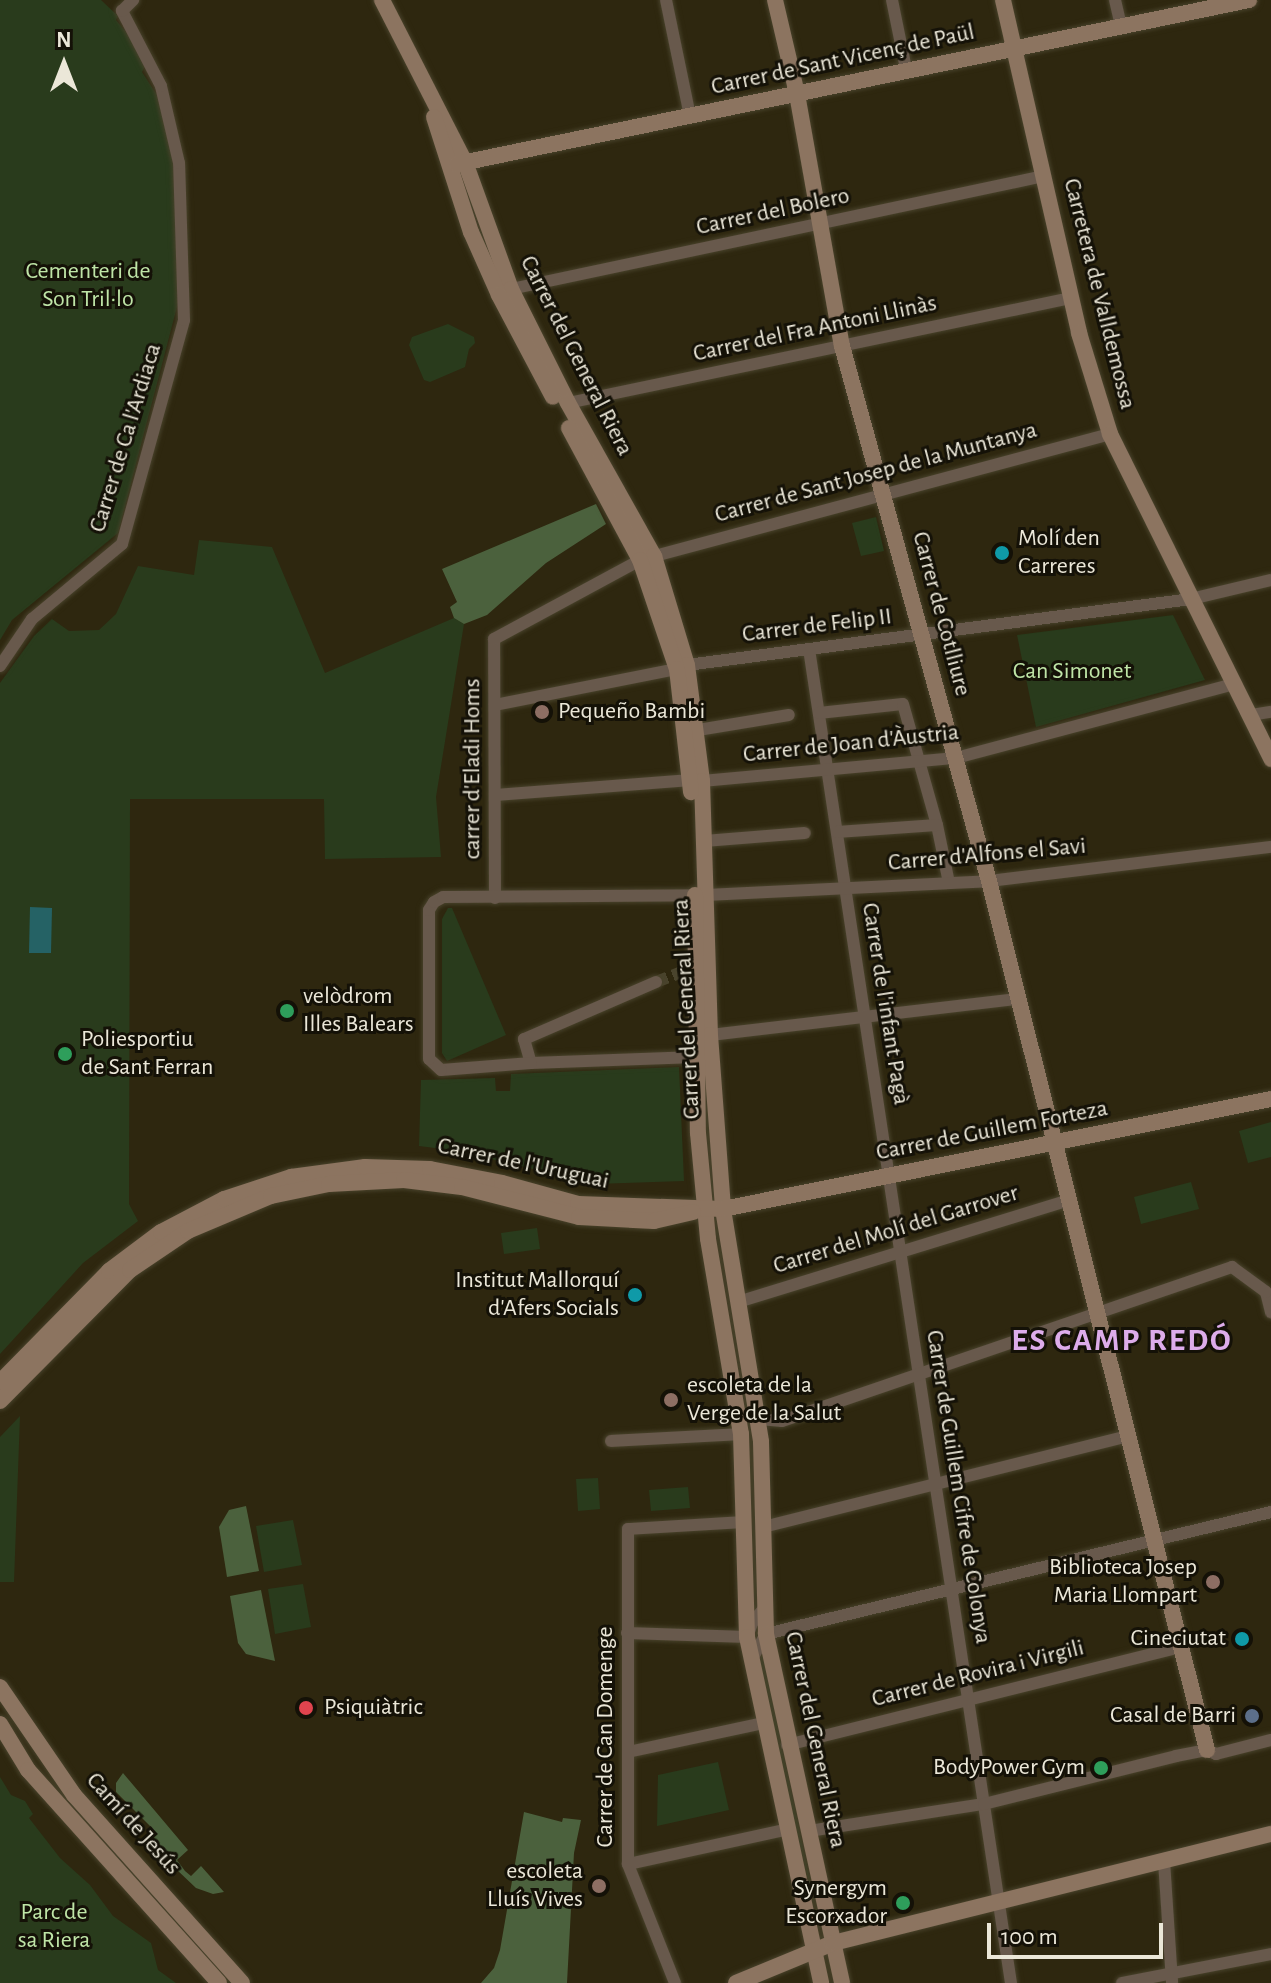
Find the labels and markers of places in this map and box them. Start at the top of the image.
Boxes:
place label: Molí den Carreres [1018,525,1100,581]
marker: Molí den Carreres [993,544,1011,562]
place label: Pequeño Bambi [558,698,705,726]
marker: Pequeño Bambi [533,703,551,721]
place label: velòdrom Illes Balears [303,983,414,1039]
marker: velòdrom Illes Balears [278,1002,296,1020]
place label: Poliesportiu de Sant Ferran [81,1026,213,1082]
marker: Poliesportiu de Sant Ferran [56,1045,74,1063]
place label: Institut Mallorquí d'Afers Socials [455,1267,619,1323]
marker: Institut Mallorquí d'Afers Socials [626,1286,644,1304]
place label: escoleta de la Verge de la Salut [687,1372,841,1428]
marker: escoleta de la Verge de la Salut [662,1391,680,1409]
place label: Biblioteca Josep Maria Llompart [1049,1554,1197,1610]
marker: Biblioteca Josep Maria Llompart [1204,1573,1222,1591]
place label: Cineciutat [1131,1625,1226,1653]
marker: Cineciutat [1233,1630,1251,1648]
place label: Psiquiàtric [324,1694,423,1722]
marker: Psiquiàtric [295,1697,317,1719]
place label: Casal de Barri [1110,1702,1236,1730]
marker: Casal de Barri [1243,1707,1261,1725]
place label: BodyPower Gym [933,1754,1085,1782]
marker: BodyPower Gym [1092,1759,1110,1777]
place label: escoleta Lluís Vives [487,1858,583,1914]
place label: Synergym Escorxador [785,1875,887,1931]
marker: escoleta Lluís Vives [590,1877,608,1895]
marker: Synergym Escorxador [894,1894,912,1912]

